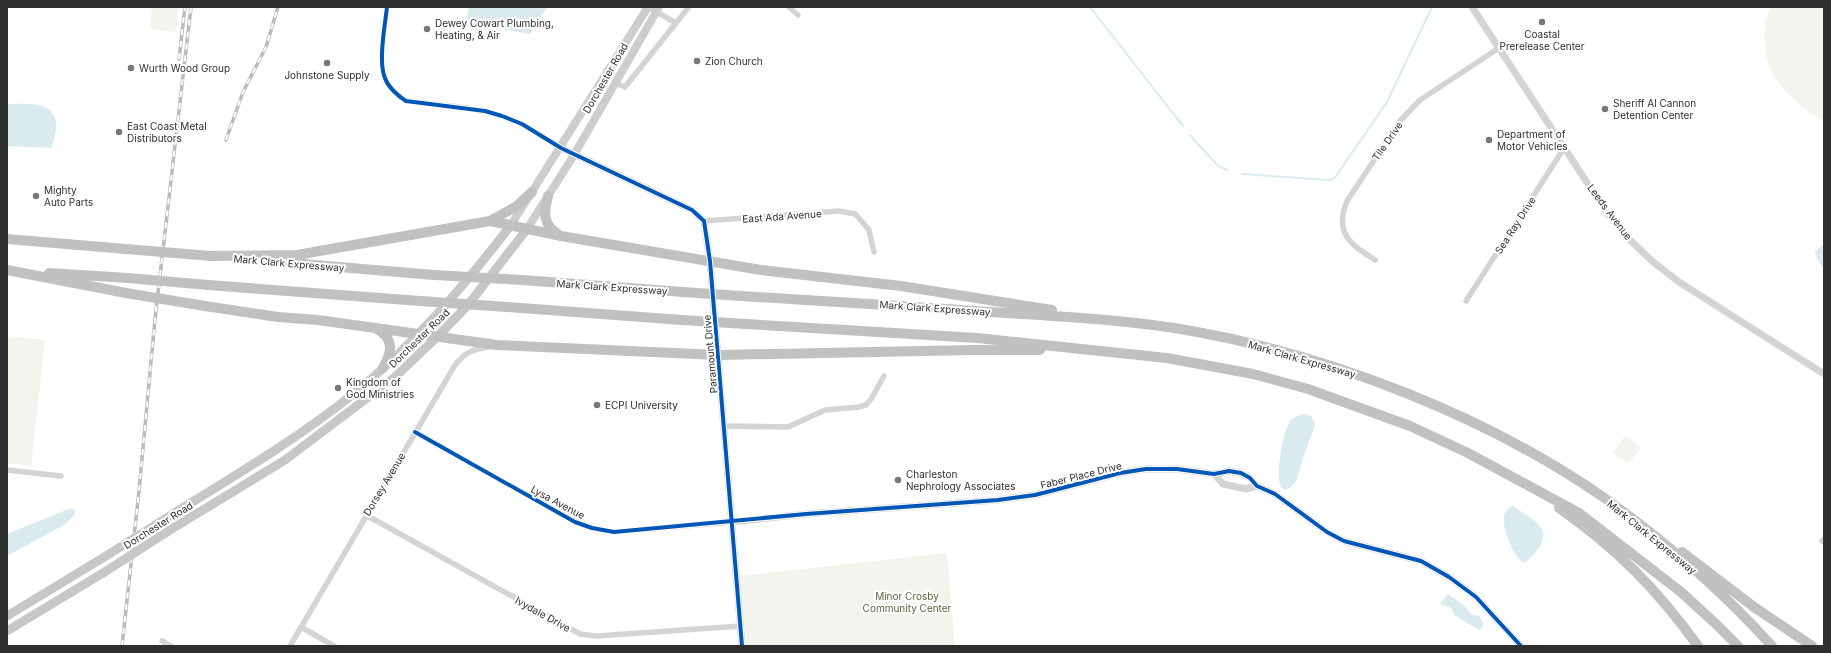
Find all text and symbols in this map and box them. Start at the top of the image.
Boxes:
place label: Dewey Cowart Plumbing, Heating, & Air [435,17,554,41]
marker: Coastal Prerelease Center [1537,17,1547,27]
marker: Dewey Cowart Plumbing, Heating, & Air [422,24,432,34]
place label: Coastal Prerelease Center [1500,28,1585,52]
street label: Dorchester Road [580,41,630,115]
place label: Zion Church [705,55,763,67]
marker: Zion Church [692,56,702,66]
marker: Johnstone Supply [322,58,332,68]
place label: Wurth Wood Group [139,62,230,74]
marker: Wurth Wood Group [126,63,136,73]
place label: Johnstone Supply [284,69,370,81]
place label: Sheriff Al Cannon Detention Center [1613,97,1696,121]
marker: Sheriff Al Cannon Detention Center [1600,104,1610,114]
street label: Tile Drive [1369,119,1405,163]
place label: East Coast Metal Distributors [127,120,207,144]
marker: East Coast Metal Distributors [114,127,124,137]
place label: Department of Motor Vehicles [1497,128,1568,152]
marker: Department of Motor Vehicles [1484,135,1494,145]
street label: Leeds Avenue [1585,182,1635,242]
place label: Mighty Auto Parts [44,184,93,208]
marker: Mighty Auto Parts [31,191,41,201]
street label: Sea Ray Drive [1492,194,1538,256]
street label: East Ada Avenue [742,207,822,225]
street label: Mark Clark Expressway [233,252,345,274]
street label: Mark Clark Expressway [556,277,668,297]
street label: Mark Clark Expressway [879,298,991,318]
street label: Dorchester Road [386,306,452,370]
street label: Paramount Drive [701,314,719,394]
street label: Mark Clark Expressway [1247,338,1357,380]
place label: Kingdom of God Ministries [346,376,414,400]
marker: Kingdom of God Ministries [333,383,343,393]
place label: ECPI University [605,399,678,411]
marker: ECPI University [592,400,602,410]
street label: Dorsey Avenue [360,450,408,518]
street label: Faber Place Drive [1039,459,1123,491]
place label: Charleston Nephrology Associates [906,468,1015,492]
marker: Charleston Nephrology Associates [893,475,903,485]
street label: Lysa Avenue [529,483,587,521]
street label: Mark Clark Expressway [1605,497,1699,577]
street label: Dorchester Road [121,499,195,551]
park label: Minor Crosby Community Center [863,590,952,614]
street label: Ivydale Drive [513,594,573,634]

